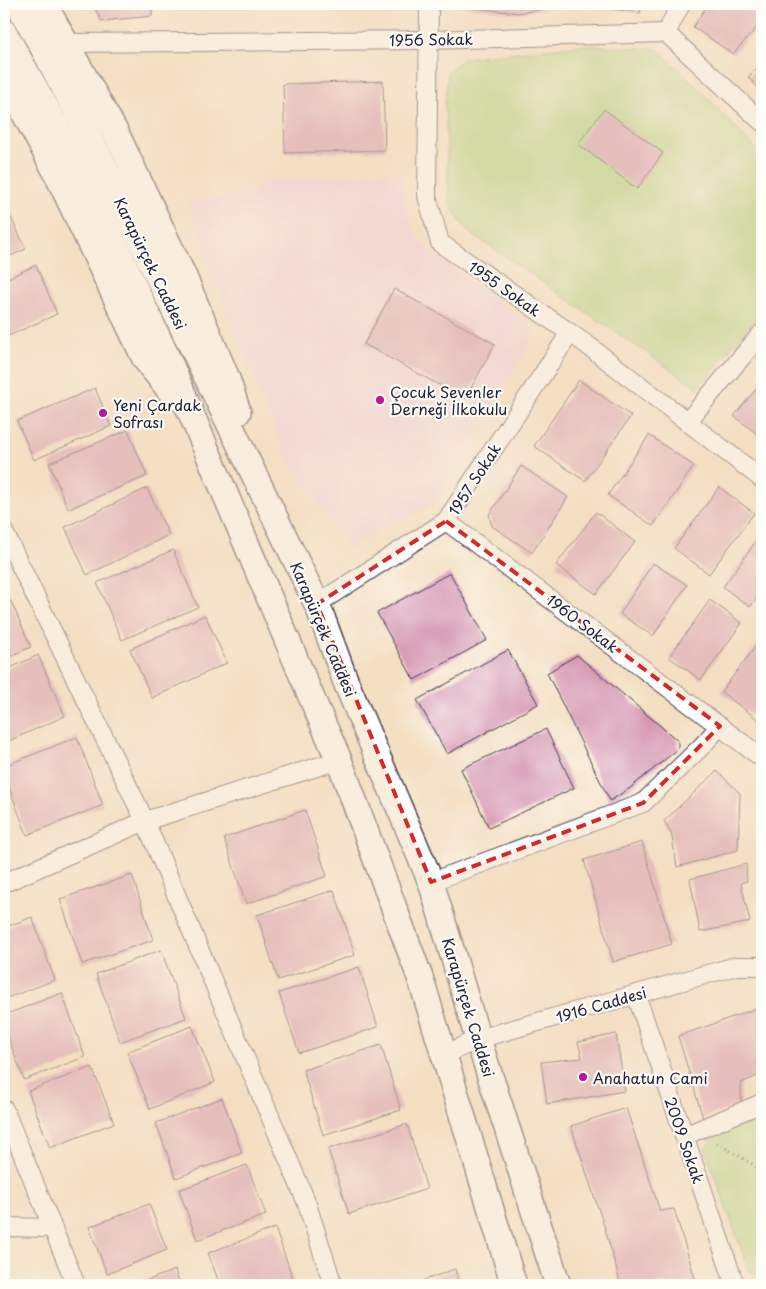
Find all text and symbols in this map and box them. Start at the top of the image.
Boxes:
street label: 1956 Sokak [389,27,474,51]
street label: Karapürçek Caddesi [109,193,193,333]
street label: 1955 Sokak [464,255,546,322]
place label: Çocuk Sevenler Derneği İlkokulu [390,380,507,420]
place label: Yeni Çardak Sofrası [113,393,201,433]
marker: Çocuk Sevenler Derneği İlkokulu [374,394,386,406]
marker: Yeni Çardak Sofrası [97,407,109,419]
street label: 1957 Sokak [442,438,506,520]
street label: Karapürçek Caddesi [285,558,363,700]
street label: 1960 Sokak [542,588,624,658]
street label: Karapürçek Caddesi [437,934,501,1080]
street label: 1916 Caddesi [553,980,649,1028]
place label: Anahatun Cami [593,1066,708,1089]
marker: Anahatun Cami [577,1071,589,1083]
street label: 2009 Sokak [659,1094,711,1187]

